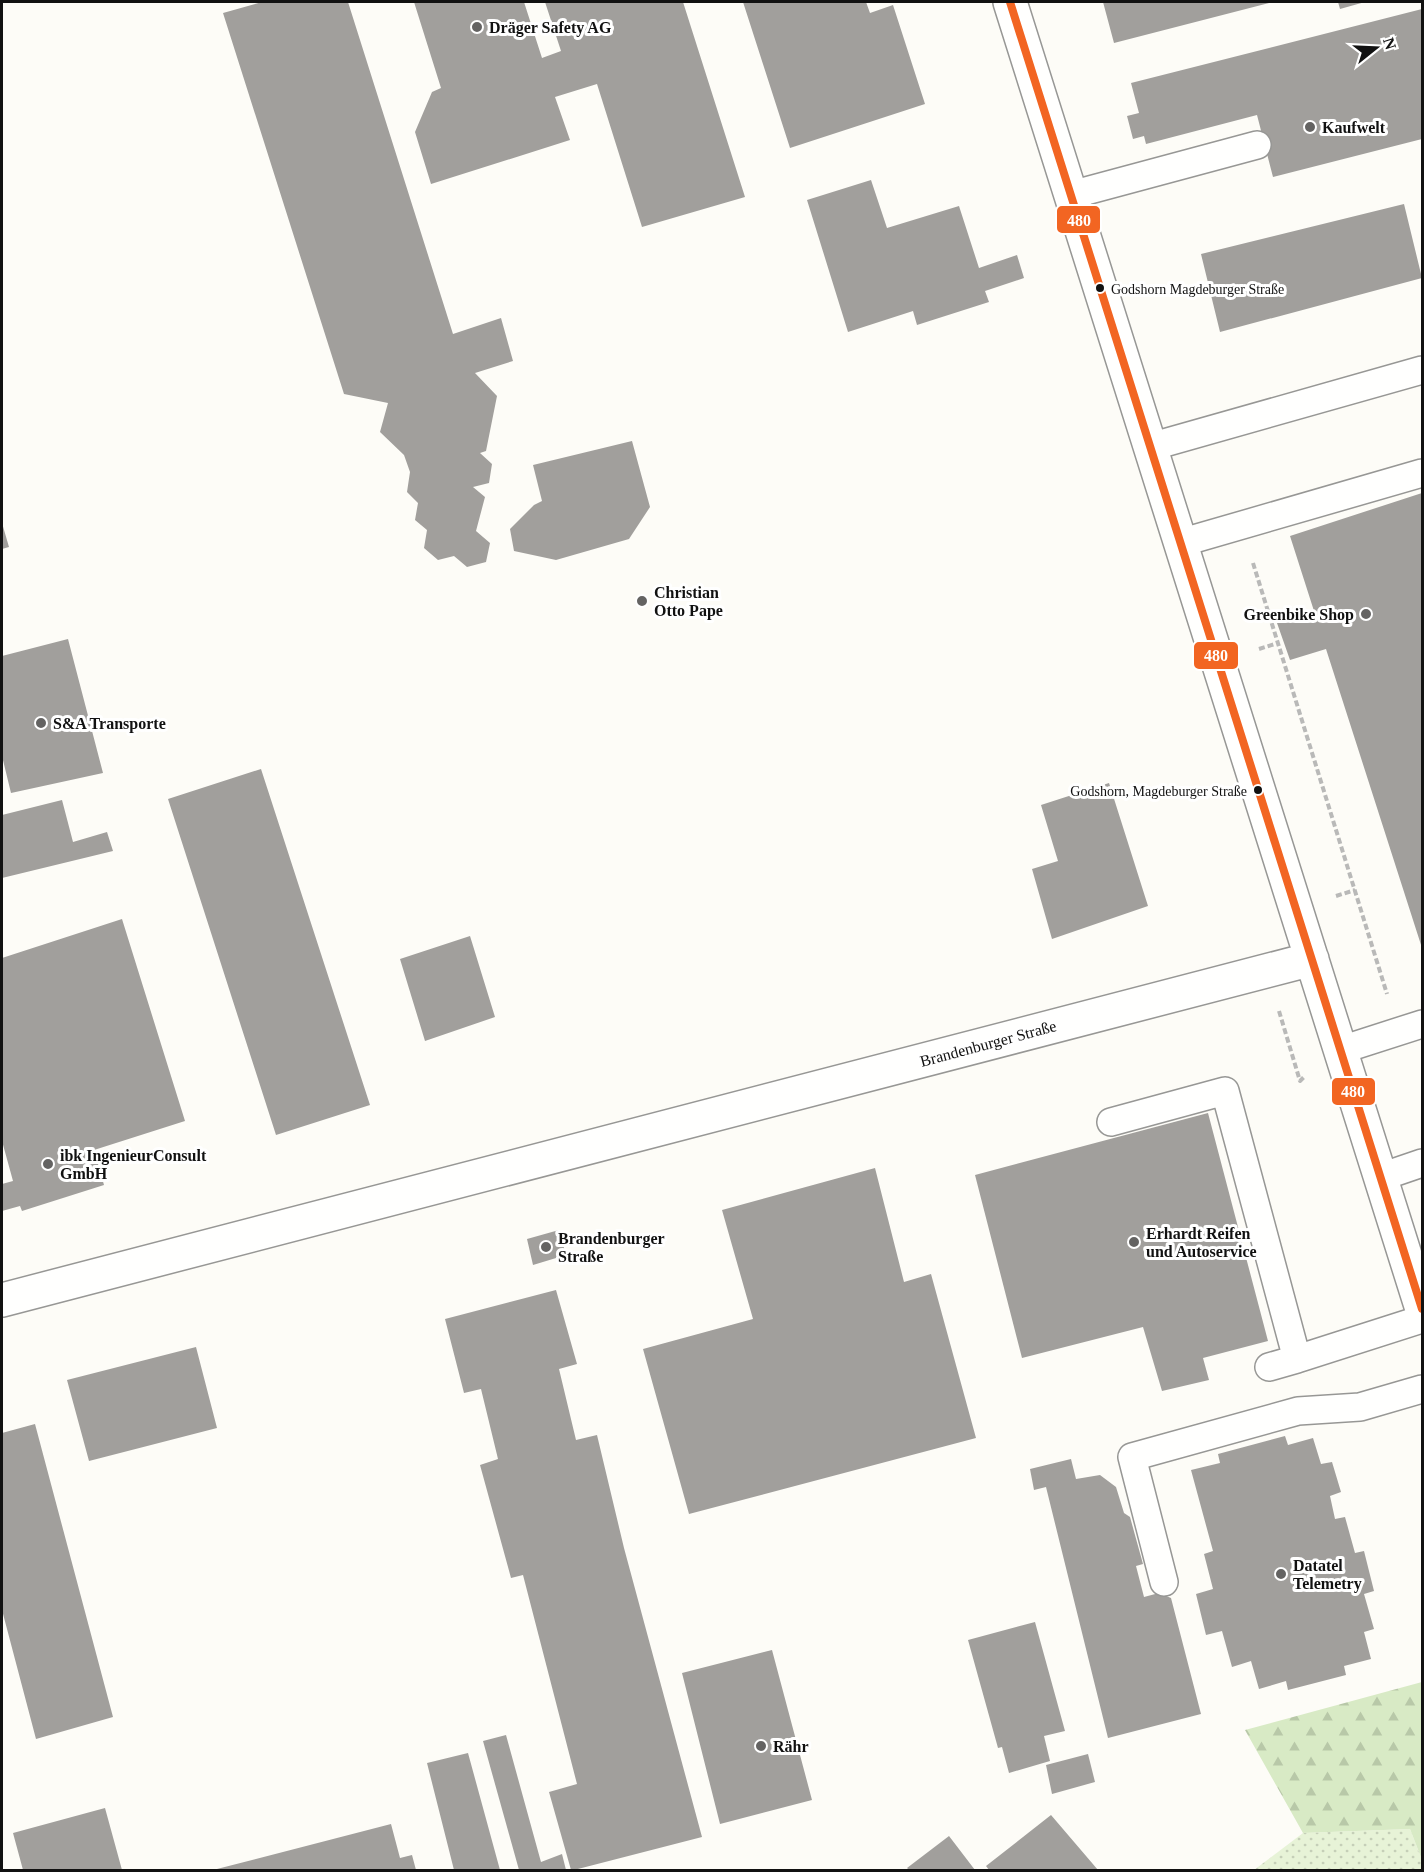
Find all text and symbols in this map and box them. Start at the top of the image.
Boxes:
north arrow [1346,18,1406,78]
place label: Dräger Safety AG [489,19,612,37]
marker: Dräger Safety AG [470,20,484,34]
text: N [1380,35,1400,52]
place label: Kaufwelt [1322,119,1386,136]
marker: Kaufwelt [1303,120,1317,134]
line badge: 480 [1056,205,1101,234]
text: 480 [1067,212,1091,229]
marker: Godshorn Magdeburger Straße [1094,282,1106,294]
place label: Godshorn Magdeburger Straße [1111,282,1284,297]
place label: Christian Otto Pape [654,584,723,620]
marker: Christian Otto Pape [635,594,649,608]
place label: Greenbike Shop [1244,606,1354,624]
marker: Greenbike Shop [1359,607,1373,621]
line badge: 480 [1193,641,1239,670]
text: 480 [1204,647,1228,664]
place label: S&A Transporte [53,715,166,733]
marker: S&A Transporte [34,716,48,730]
place label: Godshorn, Magdeburger Straße [1070,784,1247,799]
marker: Godshorn, Magdeburger Straße [1252,784,1264,796]
street label: Brandenburger Straße [918,1017,1058,1071]
line badge: 480 [1331,1077,1376,1106]
text: 480 [1341,1083,1365,1100]
place label: ibk IngenieurConsult GmbH [60,1147,207,1182]
marker: ibk IngenieurConsult GmbH [41,1157,55,1171]
place label: Erhardt Reifen und Autoservice [1146,1225,1257,1260]
place label: Brandenburger Straße [558,1230,665,1265]
marker: Erhardt Reifen und Autoservice [1127,1235,1141,1249]
marker: Brandenburger Straße [539,1240,553,1254]
place label: Datatel Telemetry [1293,1557,1362,1593]
marker: Datatel Telemetry [1274,1567,1288,1581]
place label: Rähr [773,1738,809,1755]
marker: Rähr [754,1739,768,1753]

